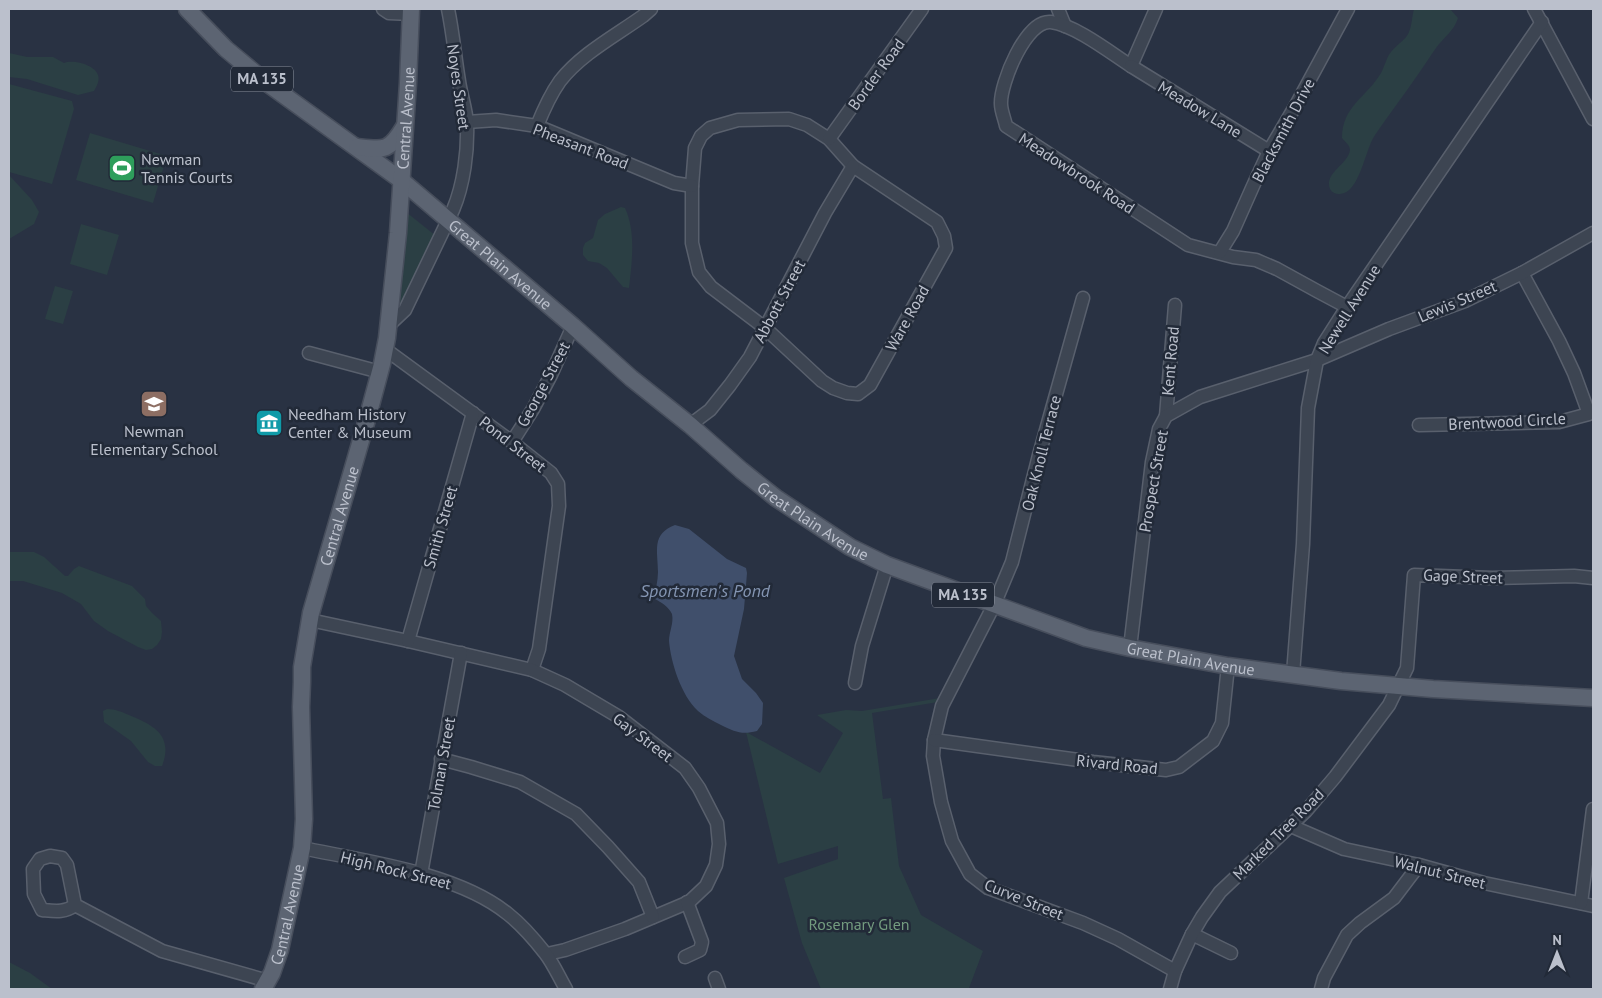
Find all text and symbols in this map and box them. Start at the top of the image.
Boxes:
street label: Border Road [843,34,909,114]
street label: Noyes Street [443,43,475,132]
road number: MA 135 [231,66,293,92]
street label: Central Avenue [392,66,419,170]
street label: Blacksmith Drive [1247,74,1319,186]
street label: Meadow Lane [1154,76,1246,142]
street label: Pheasant Road [530,119,632,173]
street label: Meadowbrook Road [1015,128,1139,218]
place label: Newman Tennis Courts [141,149,233,187]
sports icon: Newman Tennis Courts [107,153,137,183]
street label: Great Plain Avenue [445,215,556,314]
street label: Abbott Street [749,256,810,346]
street label: Newell Avenue [1314,261,1384,357]
street label: Lewis Street [1415,275,1500,326]
street label: Ware Road [881,282,933,354]
street label: Kent Road [1157,326,1183,396]
street label: George Street [512,337,574,430]
school or university icon: Newman Elementary School [139,389,169,419]
street label: Oak Knoll Terrace [1017,393,1065,513]
place label: Needham History Center & Museum [288,404,412,442]
museum icon: Needham History Center & Museum [254,408,284,438]
street label: Brentwood Circle [1448,408,1566,434]
street label: Pond Street [476,412,551,477]
place label: Newman Elementary School [90,421,218,459]
street label: Prospect Street [1134,428,1172,534]
street label: Central Avenue [315,464,363,568]
street label: Great Plain Avenue [753,477,872,565]
street label: Smith Street [419,483,461,571]
street label: Gage Street [1423,565,1504,587]
water label: Sportsmen's Pond [640,579,771,602]
road number: MA 135 [932,582,994,608]
street label: Great Plain Avenue [1125,638,1256,679]
street label: Gay Street [609,708,677,766]
street label: Tolman Street [423,715,459,812]
street label: Rivard Road [1075,750,1159,778]
street label: Marked Tree Road [1228,784,1328,884]
street label: High Rock Street [339,847,454,894]
street label: Walnut Street [1392,851,1488,893]
street label: Central Avenue [266,862,308,968]
street label: Curve Street [981,874,1067,924]
park label: Rosemary Glen [808,914,910,934]
north arrow [1532,928,1582,978]
text: N [1552,931,1562,949]

